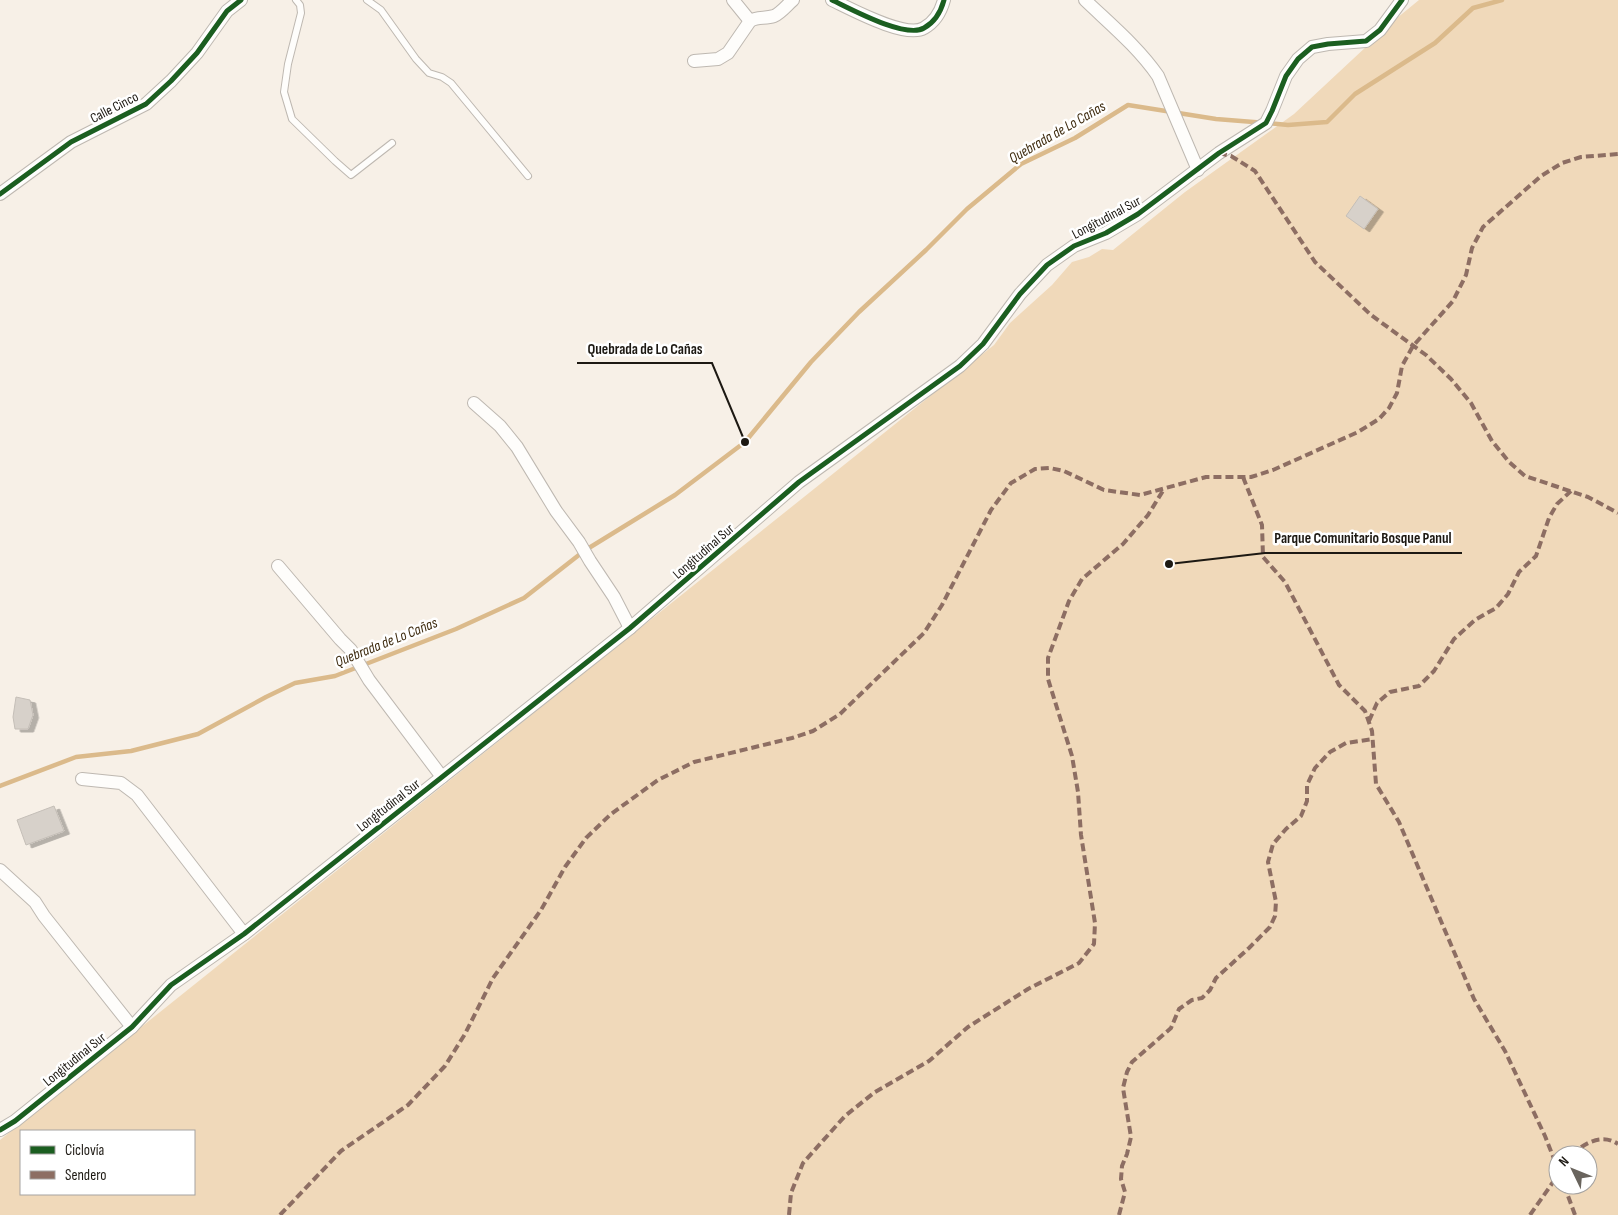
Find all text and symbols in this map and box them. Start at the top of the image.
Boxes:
street label: Calle Cinco [87,88,141,127]
water label: Quebrada de Lo Cañas [1005,97,1110,168]
street label: Longitudinal Sur [1069,192,1144,243]
callout: Quebrada de Lo Cañas [577,333,712,363]
text: Quebrada de Lo Cañas [587,340,703,359]
street label: Longitudinal Sur [669,520,737,583]
callout: Parque Comunitario Bosque Panul [1265,523,1462,553]
text: Parque Comunitario Bosque Panul [1274,529,1452,548]
water label: Quebrada de Lo Cañas [332,613,441,672]
street label: Longitudinal Sur [353,775,423,835]
street label: Longitudinal Sur [40,1029,109,1090]
legend [20,1130,195,1195]
text: Ciclovía [65,1141,105,1160]
north arrow [1548,1145,1598,1195]
text: N [1555,1153,1573,1170]
text: Sendero [65,1166,106,1185]

